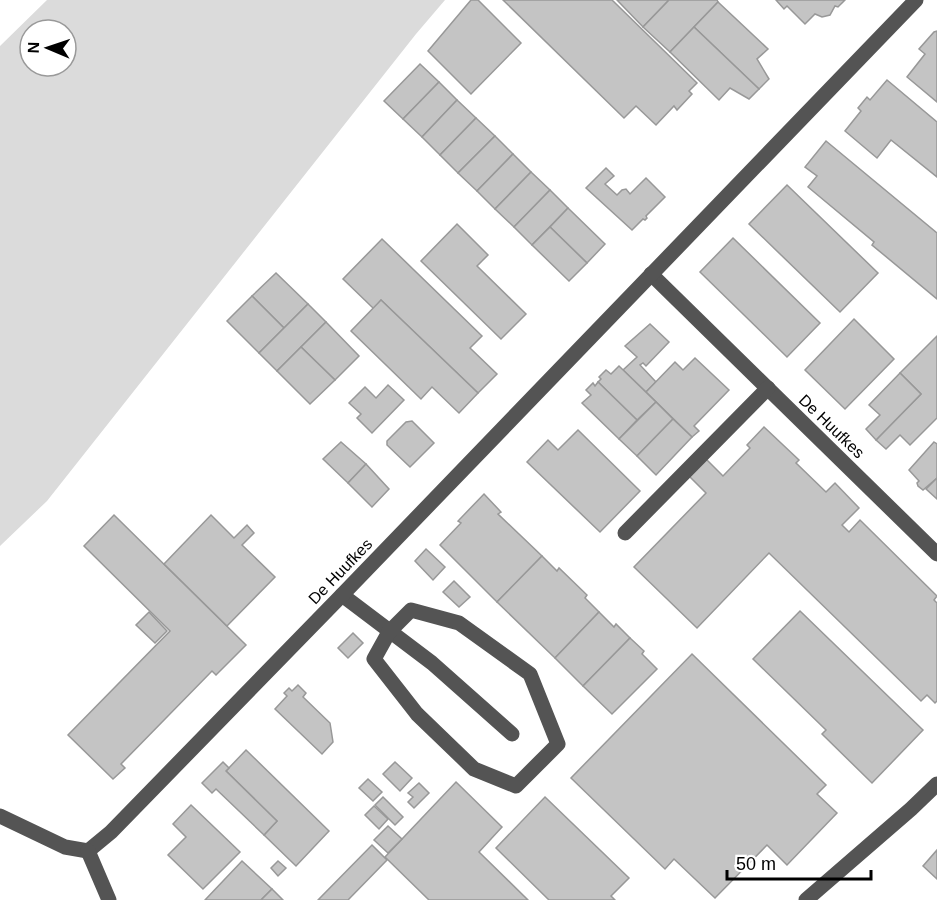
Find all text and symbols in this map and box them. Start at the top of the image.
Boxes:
north arrow [18,18,78,78]
text: N [25,41,42,54]
street label: De Huufkes [796,391,868,462]
street label: De Huufkes [305,535,376,607]
scale bar [727,843,871,881]
text: 50 m [736,854,776,874]

